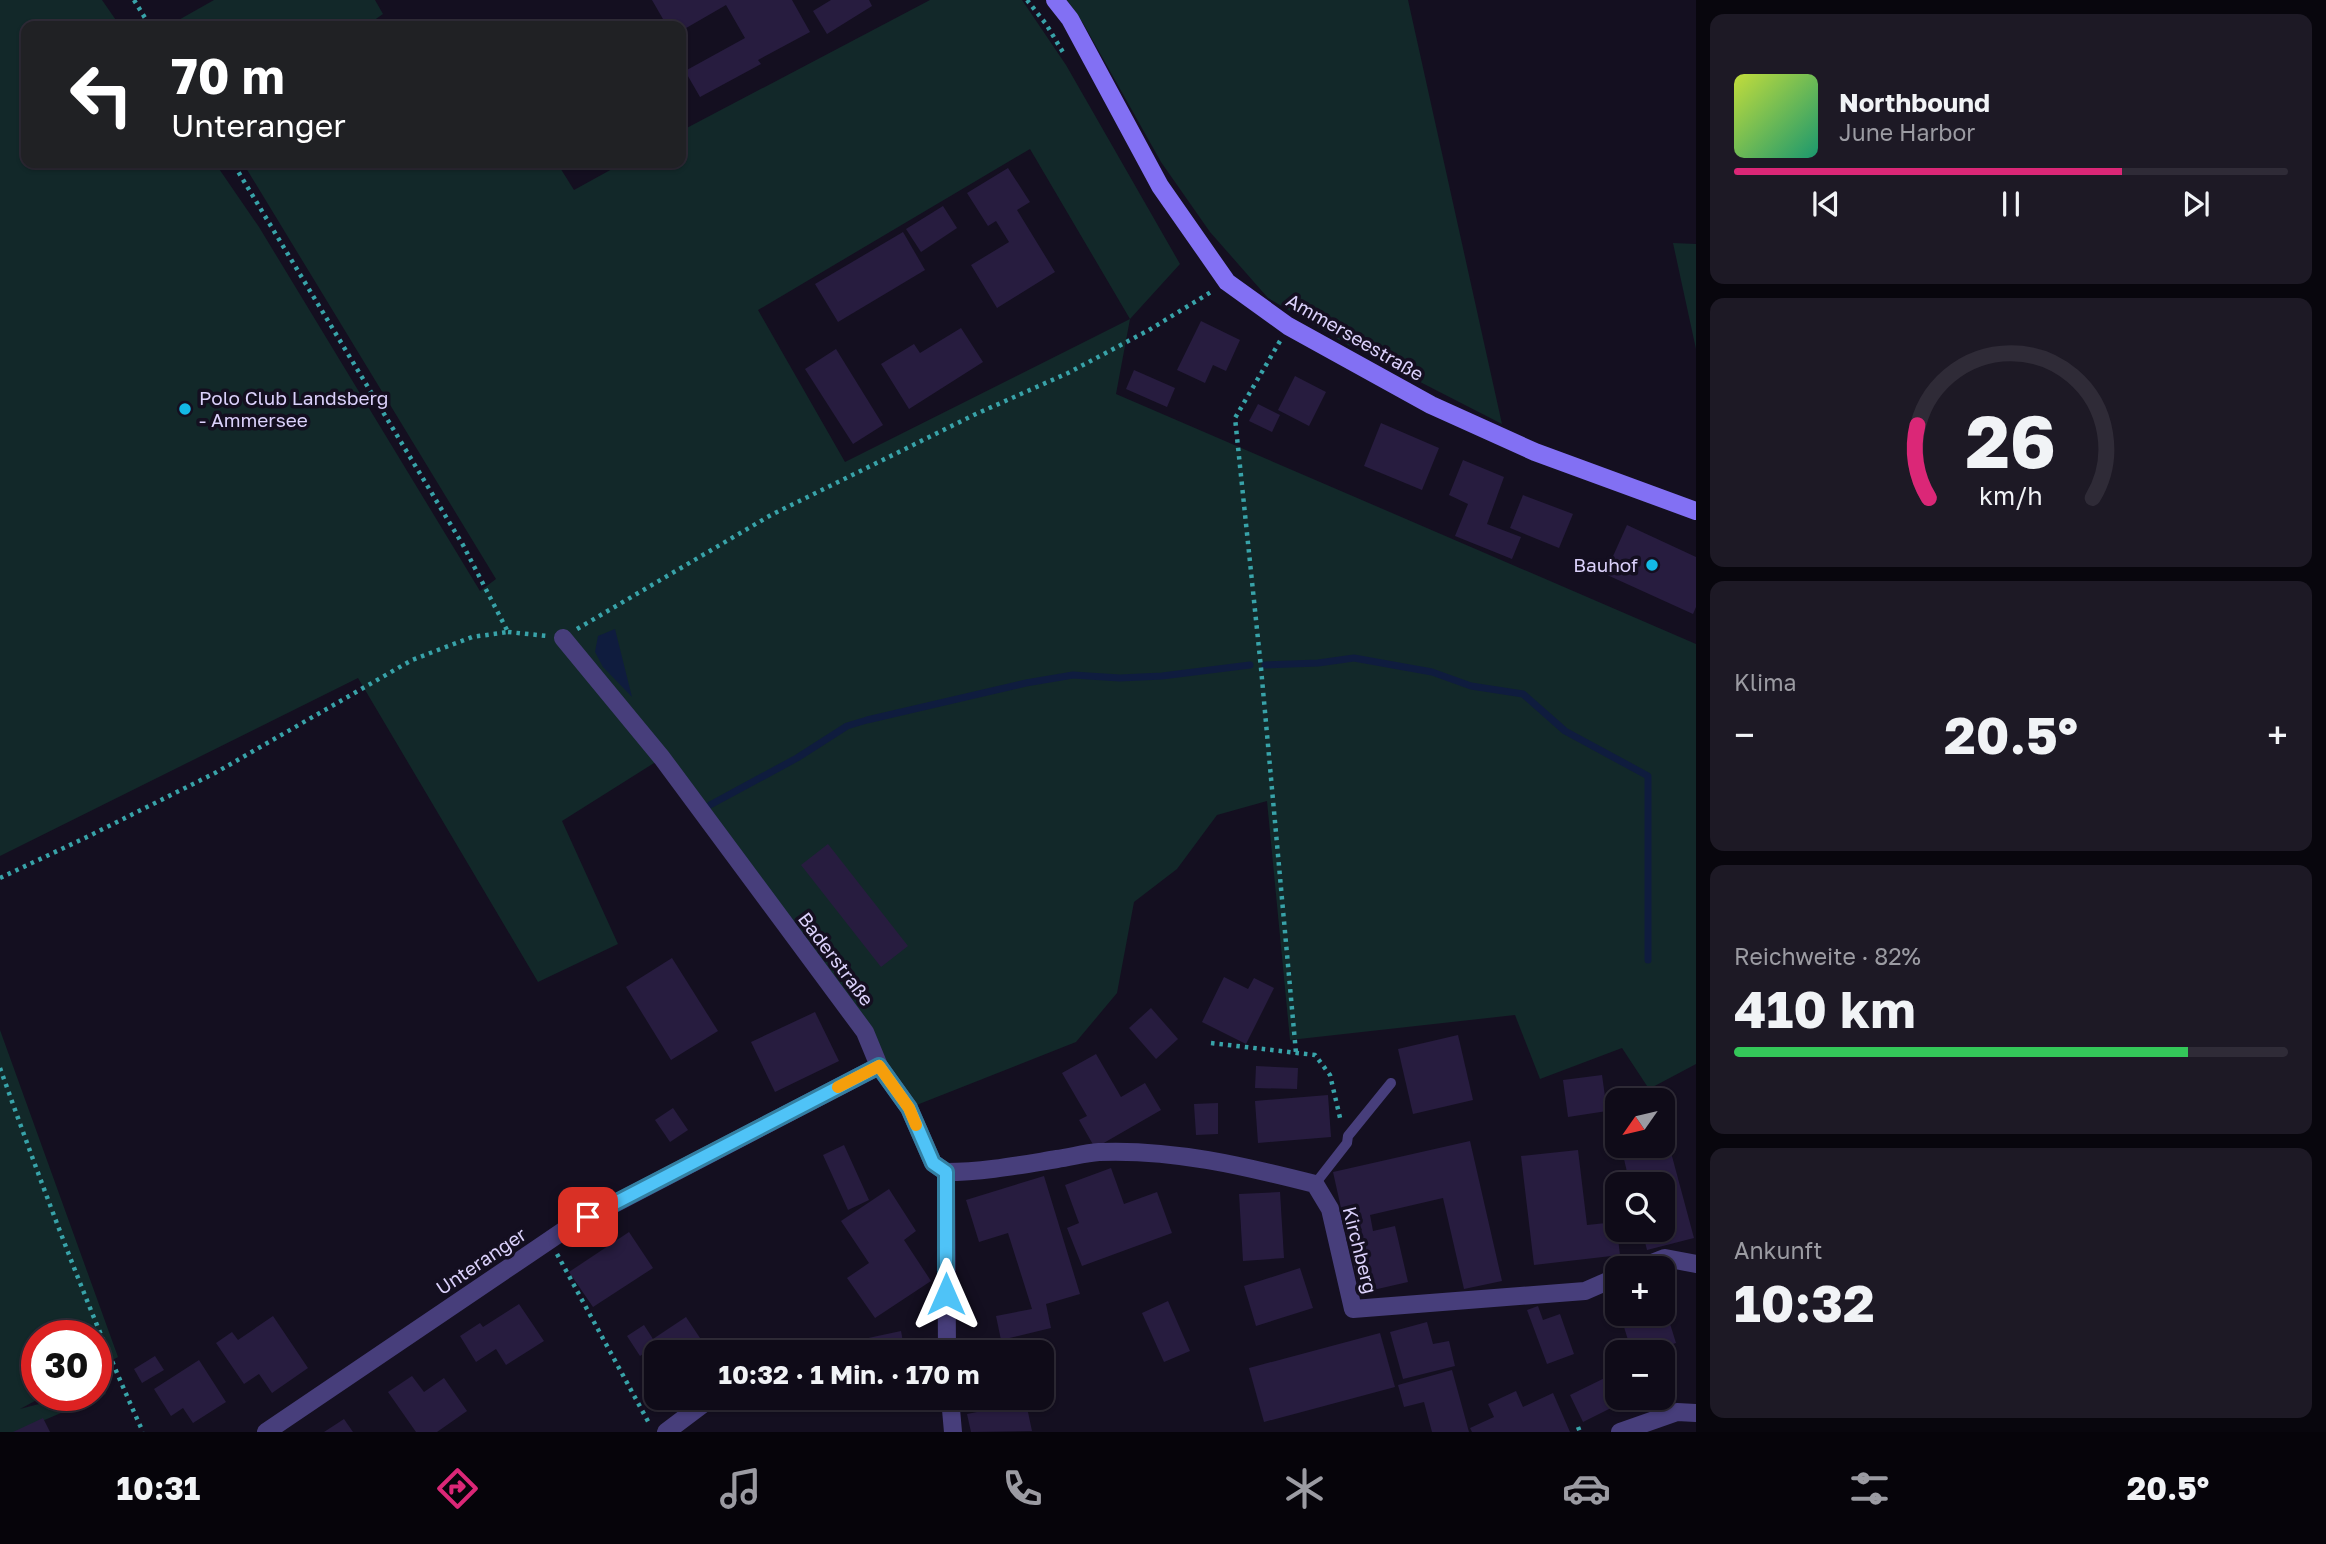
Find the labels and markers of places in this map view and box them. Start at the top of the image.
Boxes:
place label: Polo Club Landsberg - Ammersee [199,386,388,431]
marker: Polo Club Landsberg - Ammersee [177,401,193,417]
place label: Bauhof [1573,553,1638,576]
marker: Bauhof [1644,557,1660,573]
pin [558,1187,618,1247]

